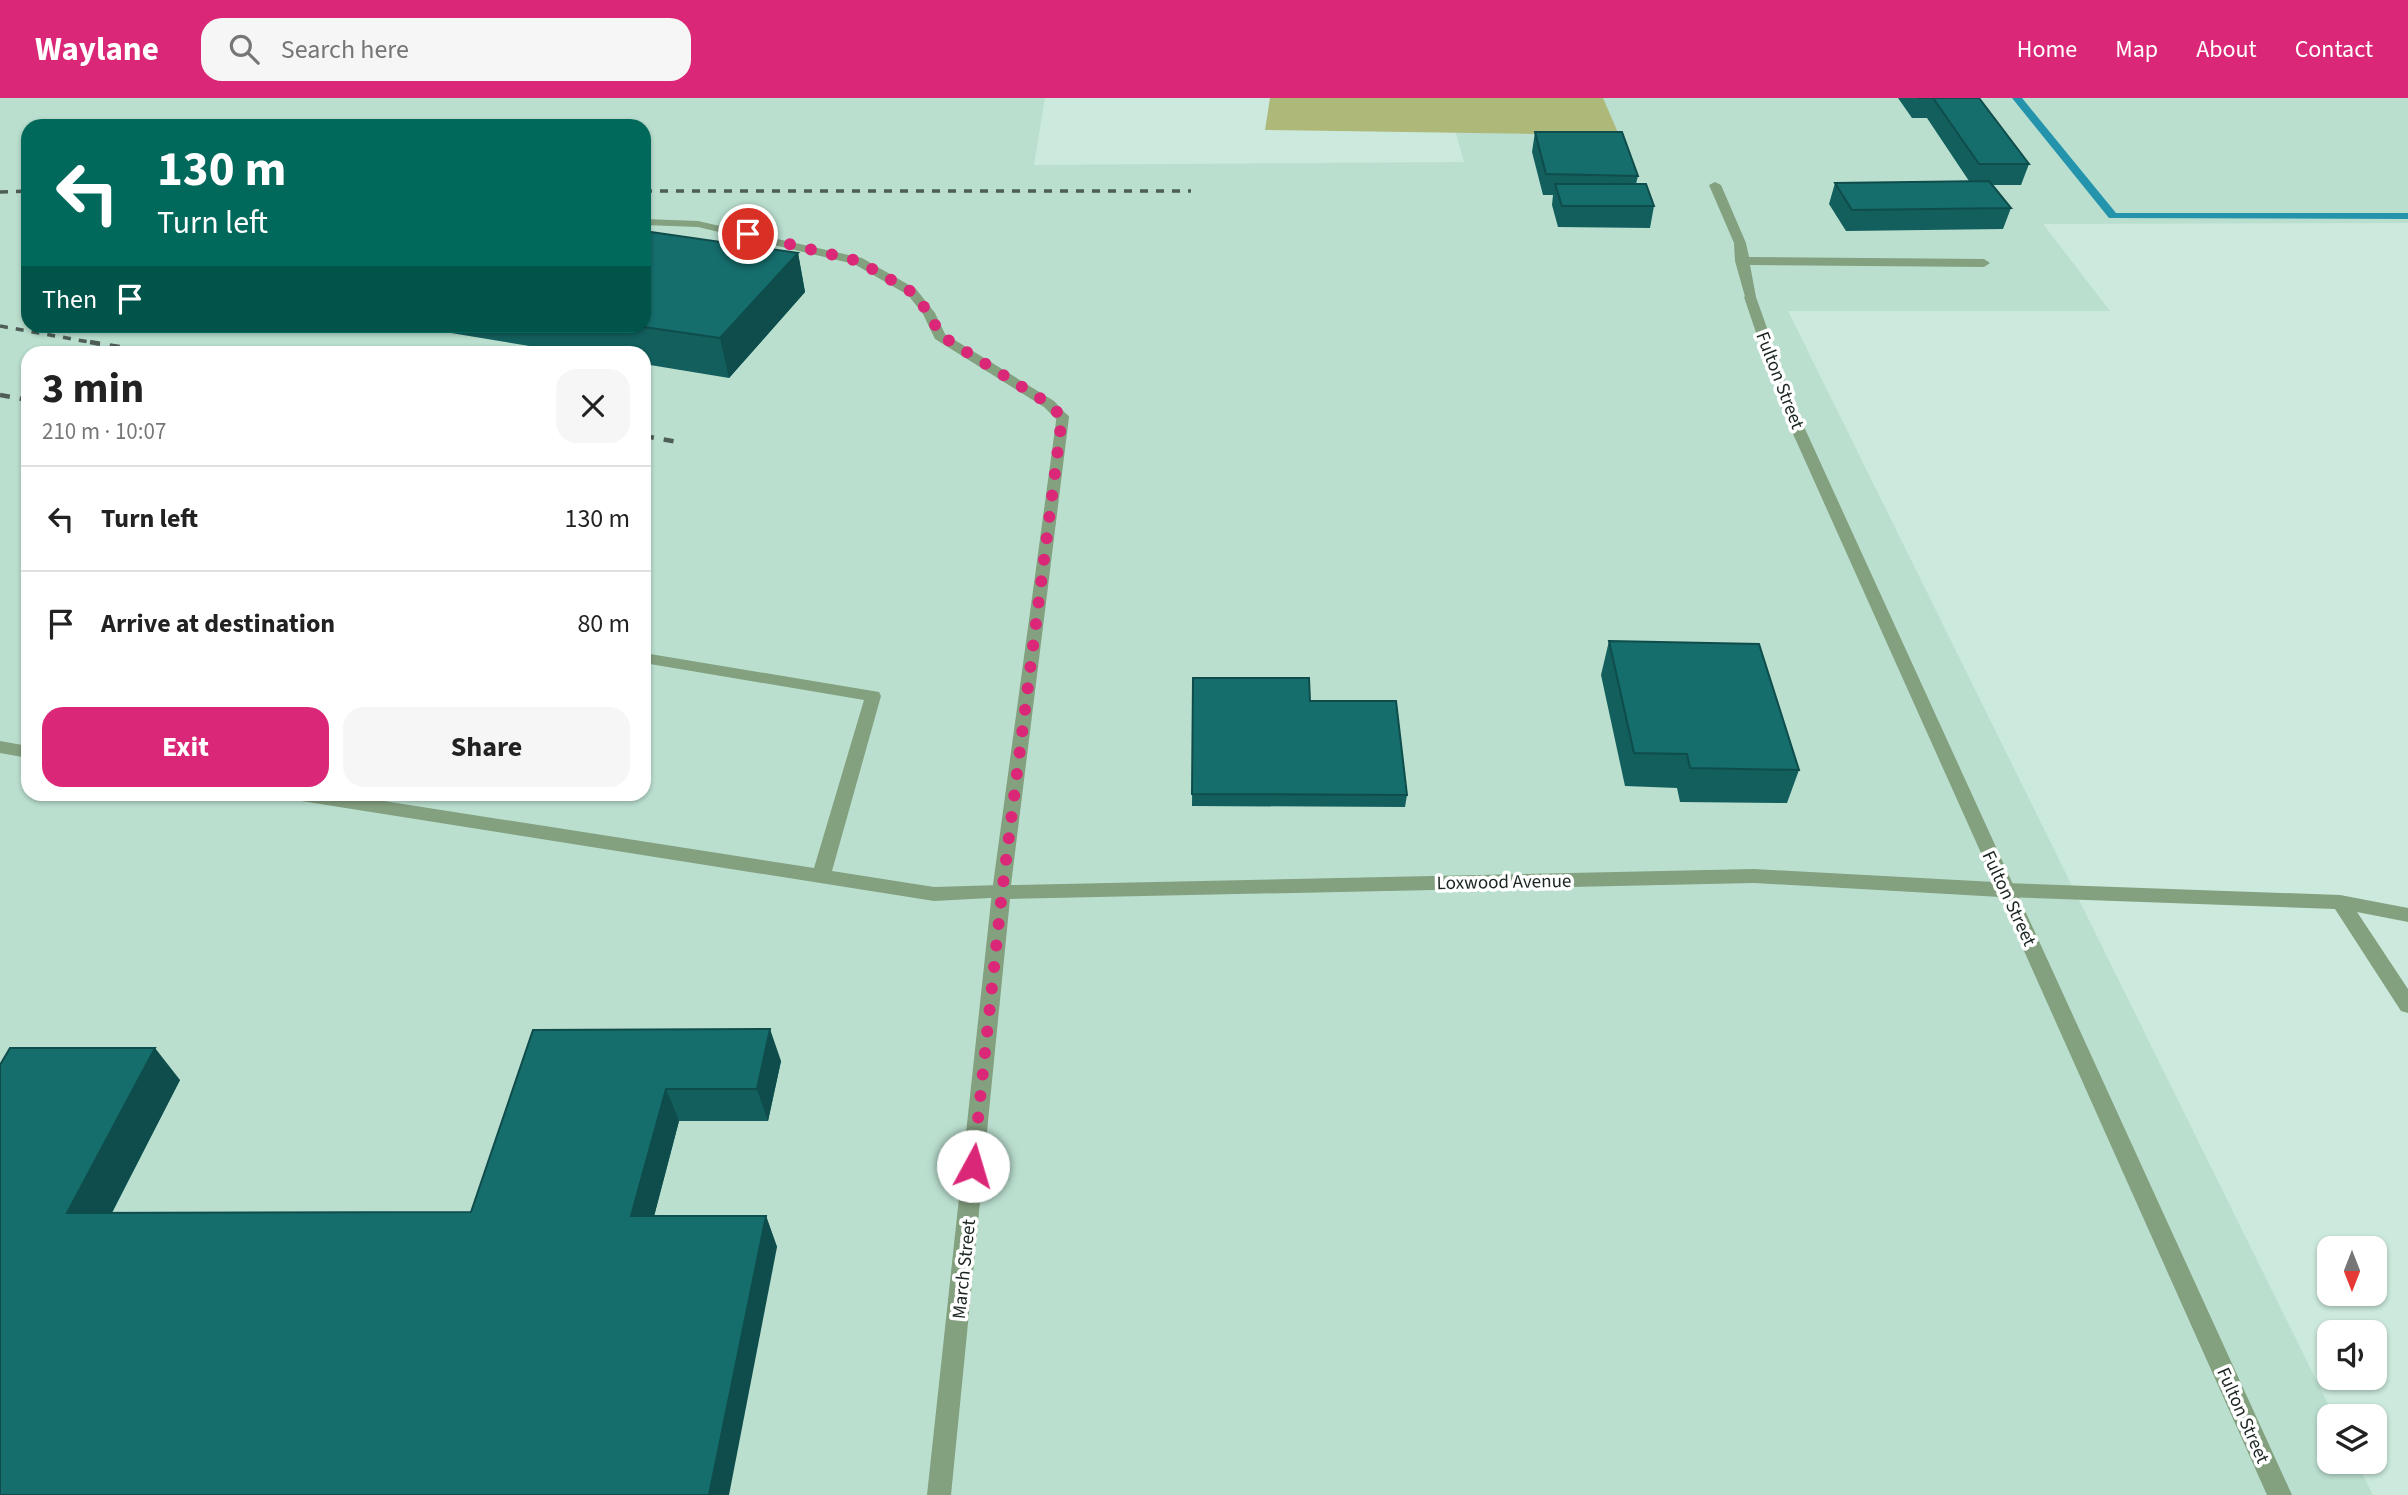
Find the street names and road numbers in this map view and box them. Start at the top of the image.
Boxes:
street label: Fulton Street [1749,328,1811,434]
street label: Fulton Street [1975,846,2043,951]
street label: Loxwood Avenue [1437,868,1572,897]
street label: March Street [946,1217,983,1320]
street label: Fulton Street [2209,1363,2276,1468]

